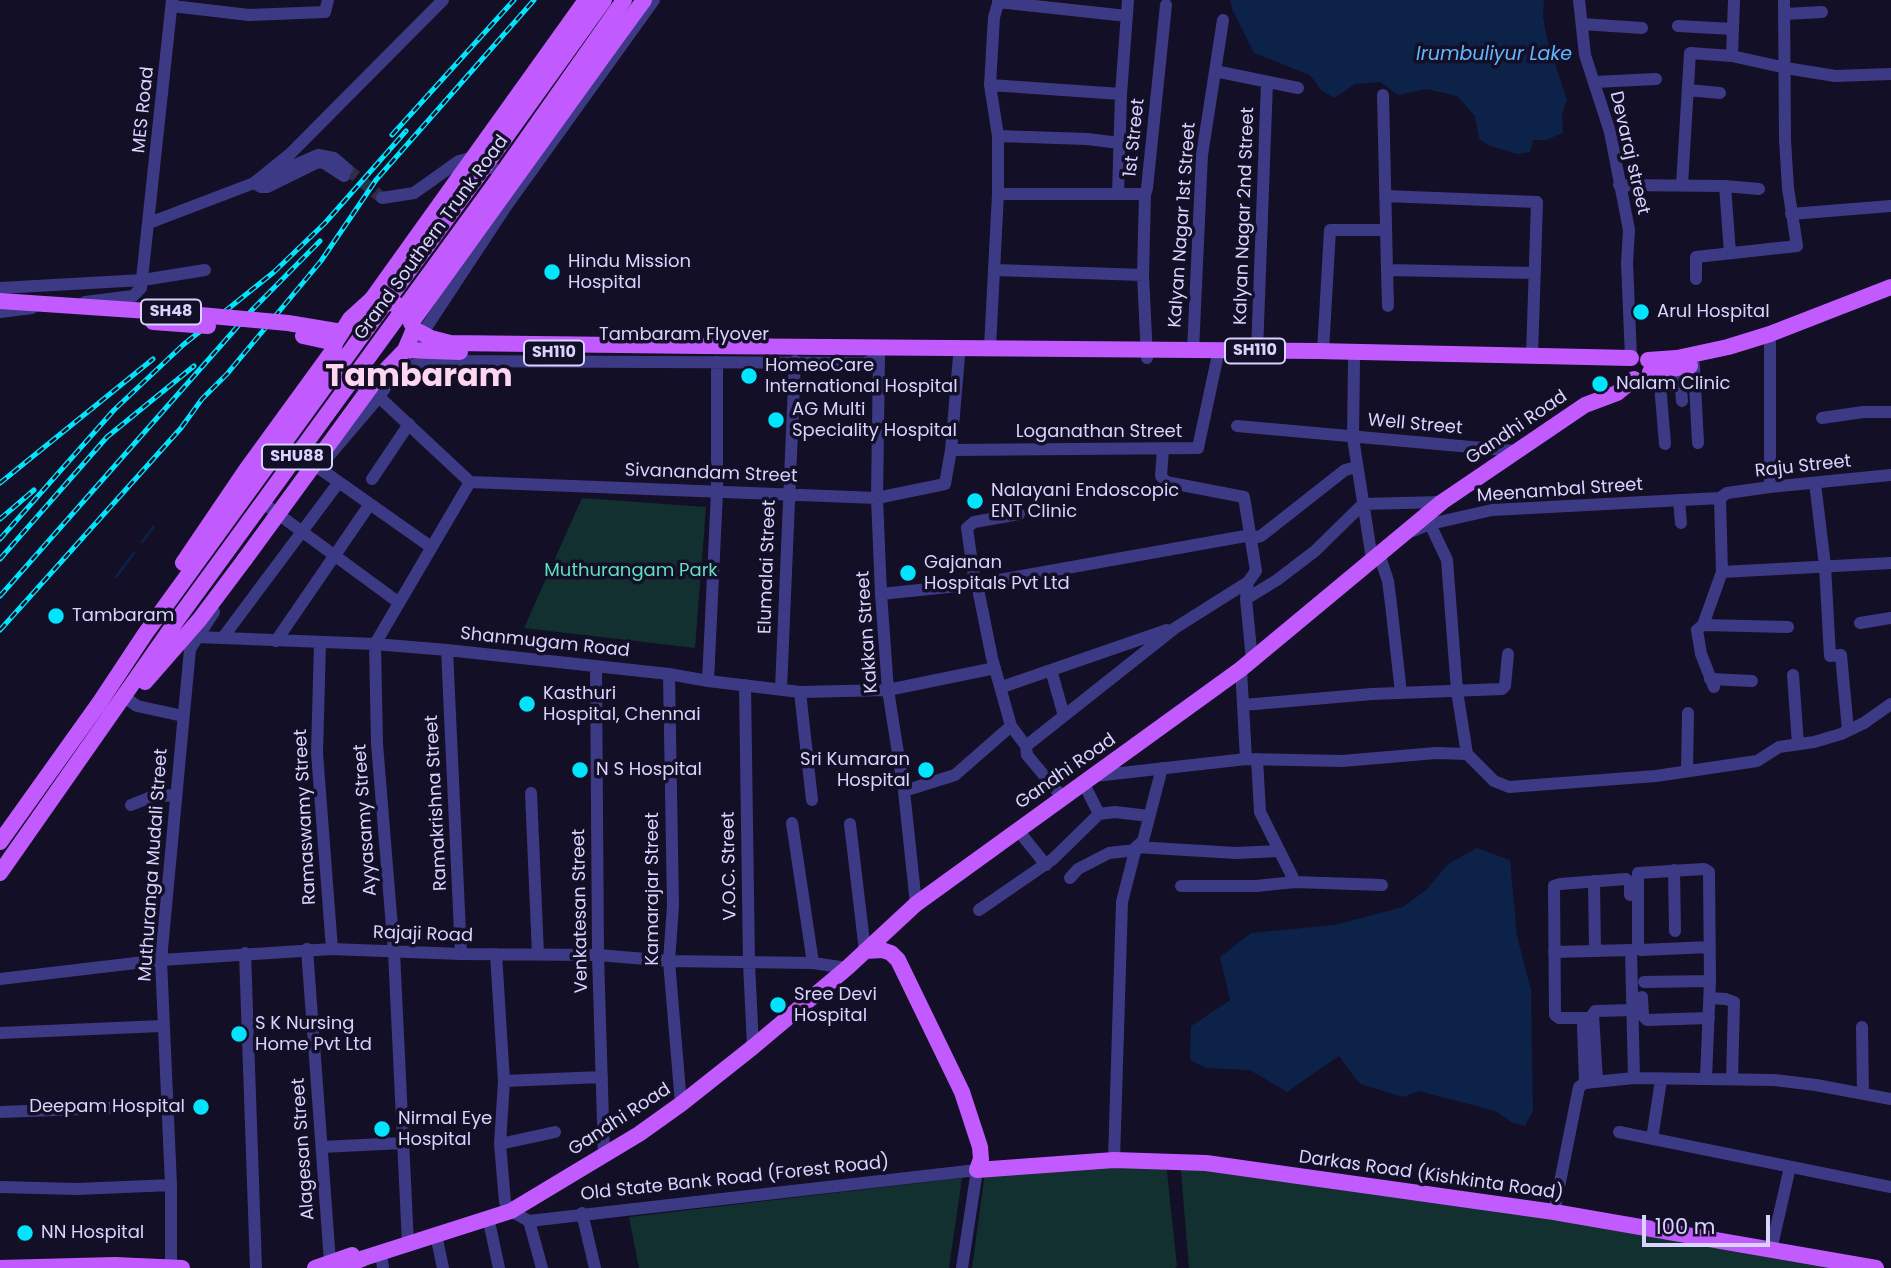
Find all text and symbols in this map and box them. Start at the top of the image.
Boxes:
water label: Irumbuliyur Lake [1416,44,1572,66]
street label: MES Road [129,66,159,154]
street label: Devaraj street [1604,89,1654,217]
street label: 1st Street [1120,97,1150,179]
street label: Kalyan Nagar 2nd Street [1230,107,1260,325]
street label: Kalyan Nagar 1st Street [1165,122,1201,328]
street label: Grand Southern Trunk Road [350,131,514,345]
place label: Hindu Mission Hospital [568,251,691,294]
marker: Hindu Mission Hospital [542,262,562,282]
road number: SH48 [141,300,201,324]
place label: Arul Hospital [1657,301,1770,323]
marker: Arul Hospital [1631,302,1651,322]
street label: Tambaram Flyover [599,324,769,346]
road number: SH110 [1225,338,1285,364]
road number: SH110 [524,340,584,366]
place label: HomeoCare International Hospital [765,355,958,398]
district label: Tambaram [325,359,513,397]
marker: HomeoCare International Hospital [739,366,759,386]
place label: Nalam Clinic [1616,373,1730,395]
marker: Nalam Clinic [1590,374,1610,394]
street label: Gandhi Road [1462,386,1572,470]
place label: AG Multi Speciality Hospital [792,399,957,442]
marker: AG Multi Speciality Hospital [766,410,786,430]
street label: Well Street [1367,410,1463,440]
street label: Loganathan Street [1016,421,1182,443]
road number: SHU88 [262,445,332,470]
street label: Raju Street [1754,451,1852,483]
street label: Sivanandam Street [624,460,798,488]
street label: Meenambal Street [1476,474,1644,508]
place label: Nalayani Endoscopic ENT Clinic [991,480,1179,522]
marker: Nalayani Endoscopic ENT Clinic [965,491,985,511]
street label: Elumalai Street [755,499,781,635]
place label: Gajanan Hospitals Pvt Ltd [924,552,1070,594]
park label: Muthurangam Park [544,560,718,582]
marker: Gajanan Hospitals Pvt Ltd [898,563,918,583]
street label: Kakkan Street [853,570,883,694]
place label: Tambaram [72,605,174,627]
marker: Tambaram [46,606,66,626]
street label: Shanmugam Road [459,623,631,663]
place label: Kasthuri Hospital, Chennai [543,683,701,726]
marker: Kasthuri Hospital, Chennai [517,694,537,714]
street label: Ramakrishna Street [422,714,452,892]
street label: Ramaswamy Street [291,728,321,906]
street label: Gandhi Road [1012,729,1120,815]
street label: Ayyasamy Street [350,743,382,897]
street label: Muthuranga Mudali Street [135,748,173,982]
place label: Sri Kumaran Hospital [800,749,910,792]
place label: N S Hospital [596,759,702,781]
marker: N S Hospital [570,760,590,780]
marker: Sri Kumaran Hospital [916,760,936,780]
street label: V.O.C. Street [718,811,742,921]
street label: Kamarajar Street [642,812,664,966]
street label: Venkatesan Street [569,829,593,993]
street label: Rajaji Road [373,922,473,948]
place label: Sree Devi Hospital [794,984,877,1026]
marker: Sree Devi Hospital [768,995,788,1015]
place label: S K Nursing Home Pvt Ltd [255,1013,372,1056]
marker: S K Nursing Home Pvt Ltd [229,1024,249,1044]
street label: Alagesan Street [288,1077,320,1221]
street label: Gandhi Road [565,1079,675,1161]
place label: Deepam Hospital [29,1096,185,1118]
marker: Deepam Hospital [191,1097,211,1117]
place label: Nirmal Eye Hospital [398,1108,492,1150]
marker: Nirmal Eye Hospital [372,1119,392,1139]
street label: Darkas Road (Kishkinta Road) [1297,1147,1565,1205]
street label: Old State Bank Road (Forest Road) [580,1152,890,1206]
scale bar [1646,1202,1774,1246]
text: 100 m [1655,1212,1715,1241]
place label: NN Hospital [41,1222,144,1244]
marker: NN Hospital [15,1223,35,1243]

